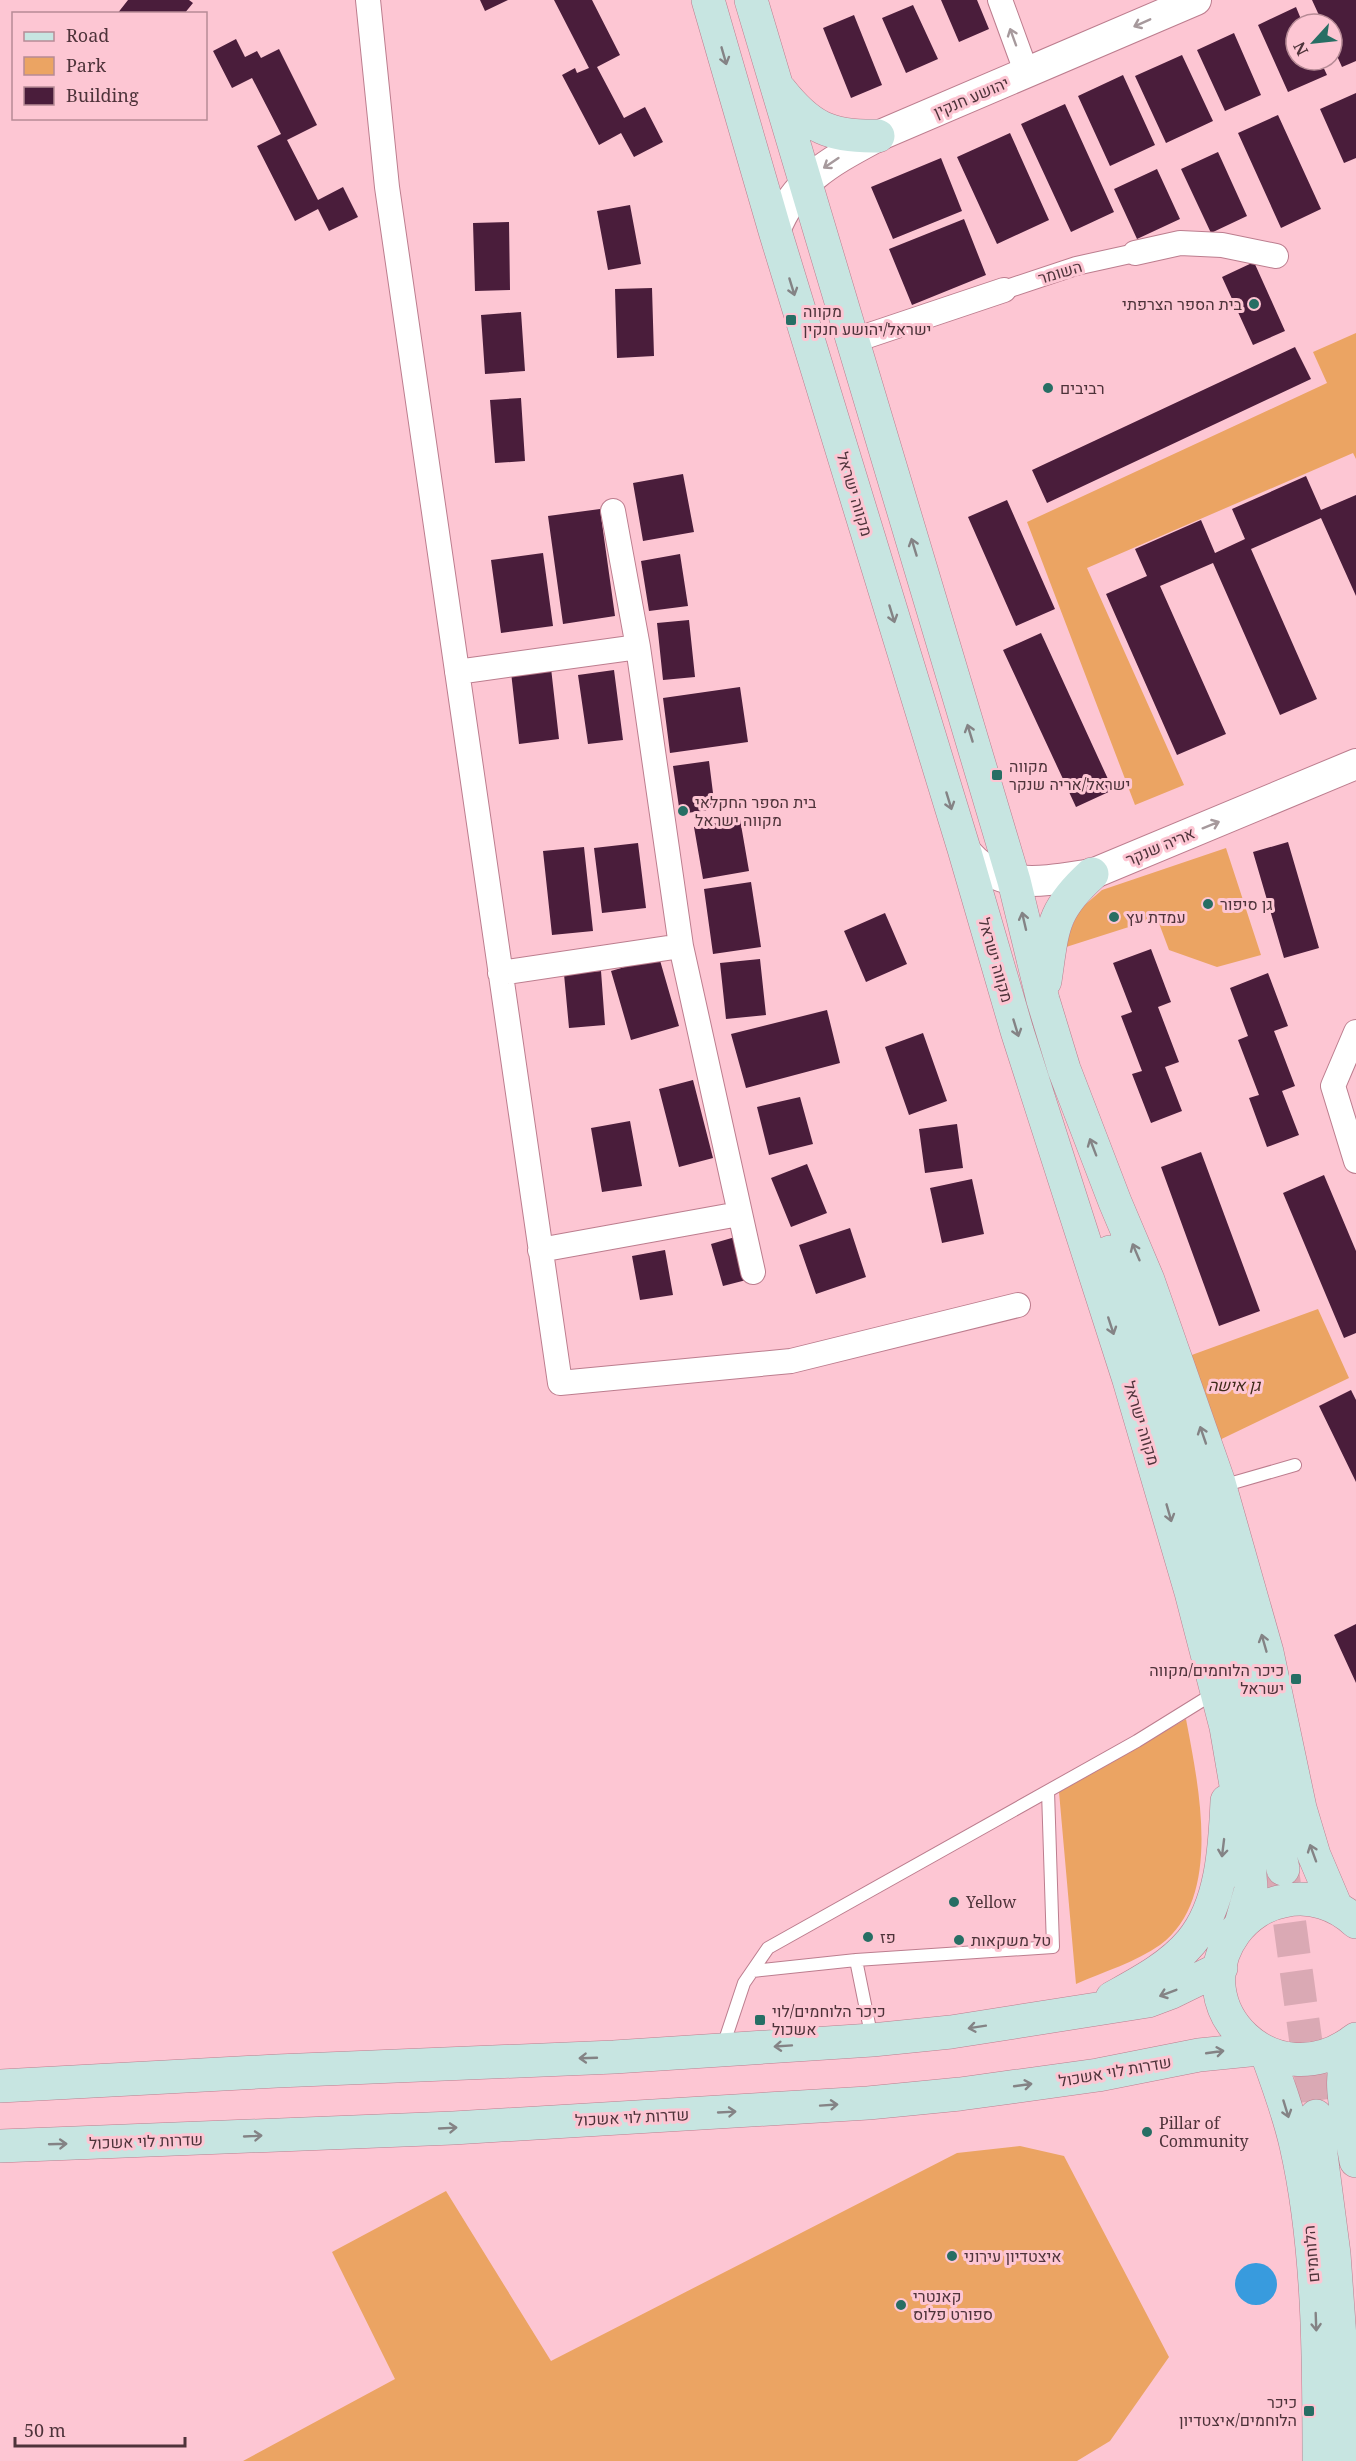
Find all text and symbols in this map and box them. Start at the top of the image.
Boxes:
legend [12,12,207,120]
north arrow [1284,12,1344,72]
one-way arrow [1134,18,1152,30]
text: Road [66,23,109,47]
one-way arrow [1007,28,1018,47]
text: N [1288,38,1313,59]
one-way arrow [719,46,730,65]
text: Park [66,53,106,77]
street label: יהושע חנקין [930,71,1012,123]
text: Building [66,83,139,107]
one-way arrow [823,157,839,169]
street label: השומר [1035,255,1085,289]
one-way arrow [787,277,798,296]
place label: בית הספר הצרפתי [1122,293,1243,315]
marker: בית הספר הצרפתי [1247,297,1261,311]
place label: מקווה ישראל/יהושע חנקין [803,300,931,340]
marker: מקווה ישראל/יהושע חנקין [784,313,798,327]
place label: רביבים [1060,377,1105,399]
marker: רביבים [1041,381,1055,395]
street label: מקווה ישראל [832,449,878,539]
one-way arrow [908,538,919,557]
one-way arrow [887,604,898,623]
one-way arrow [964,724,975,743]
place label: מקווה ישראל/אריה שנקר [1009,755,1130,795]
marker: מקווה ישראל/אריה שנקר [990,768,1004,782]
place label: בית הספר החקלאי מקווה ישראל [695,791,817,831]
one-way arrow [944,791,955,810]
marker: בית הספר החקלאי מקווה ישראל [676,804,690,818]
one-way arrow [1201,819,1220,830]
street label: אריה שנקר [1122,822,1198,870]
place label: גן סיפור [1220,893,1273,915]
marker: גן סיפור [1201,897,1215,911]
place label: עמדת עץ [1126,906,1186,928]
marker: עמדת עץ [1107,910,1121,924]
one-way arrow [1017,912,1029,931]
street label: מקווה ישראל [973,915,1019,1005]
one-way arrow [1011,1018,1022,1037]
one-way arrow [1087,1138,1098,1157]
one-way arrow [1130,1244,1142,1262]
one-way arrow [1106,1316,1117,1335]
park label: גן אישה [1208,1374,1262,1396]
street label: מקווה ישראל [1119,1378,1165,1468]
one-way arrow [1197,1426,1208,1445]
one-way arrow [1164,1503,1175,1522]
one-way arrow [1258,1633,1269,1652]
place label: כיכר הלוחמים/מקווה ישראל [1149,1659,1284,1699]
marker: כיכר הלוחמים/מקווה ישראל [1289,1672,1303,1686]
one-way arrow [1217,1838,1228,1858]
one-way arrow [1307,1844,1318,1863]
place label: Yellow [965,1891,1017,1913]
marker: Yellow [947,1895,961,1909]
place label: פז [880,1926,896,1948]
place label: טל משקאות [971,1929,1051,1951]
marker: פז [861,1930,875,1944]
marker: טל משקאות [952,1933,966,1947]
one-way arrow [1160,1989,1178,2000]
place label: כיכר הלוחמים/לוי אשכול [772,2000,886,2040]
marker: כיכר הלוחמים/לוי אשכול [753,2013,767,2027]
one-way arrow [967,2022,987,2033]
one-way arrow [773,2041,793,2052]
one-way arrow [1205,2047,1225,2058]
street label: שדרות לוי אשכול [1057,2050,1173,2092]
one-way arrow [579,2053,598,2064]
one-way arrow [1013,2080,1033,2091]
one-way arrow [1281,2099,1292,2118]
one-way arrow [819,2100,839,2111]
street label: שדרות לוי אשכול [574,2103,690,2131]
one-way arrow [716,2106,736,2117]
place label: Pillar of Community [1159,2112,1250,2152]
one-way arrow [438,2122,458,2133]
marker: Pillar of Community [1140,2125,1154,2139]
street label: שדרות לוי אשכול [89,2128,203,2154]
one-way arrow [243,2131,263,2142]
one-way arrow [48,2138,68,2150]
street label: הלוחמים [1298,2225,1324,2283]
place label: איצטדיון עירוני [964,2245,1062,2267]
marker: איצטדיון עירוני [945,2249,959,2263]
place label: קאנטרי ספורט פלוס [913,2285,993,2325]
marker: קאנטרי ספורט פלוס [894,2298,908,2312]
one-way arrow [1310,2312,1322,2332]
place label: כיכר הלוחמים/איצטדיון [1179,2391,1297,2431]
marker: כיכר הלוחמים/איצטדיון [1302,2404,1316,2418]
scale bar [15,2410,184,2448]
text: 50 m [24,2418,66,2442]

